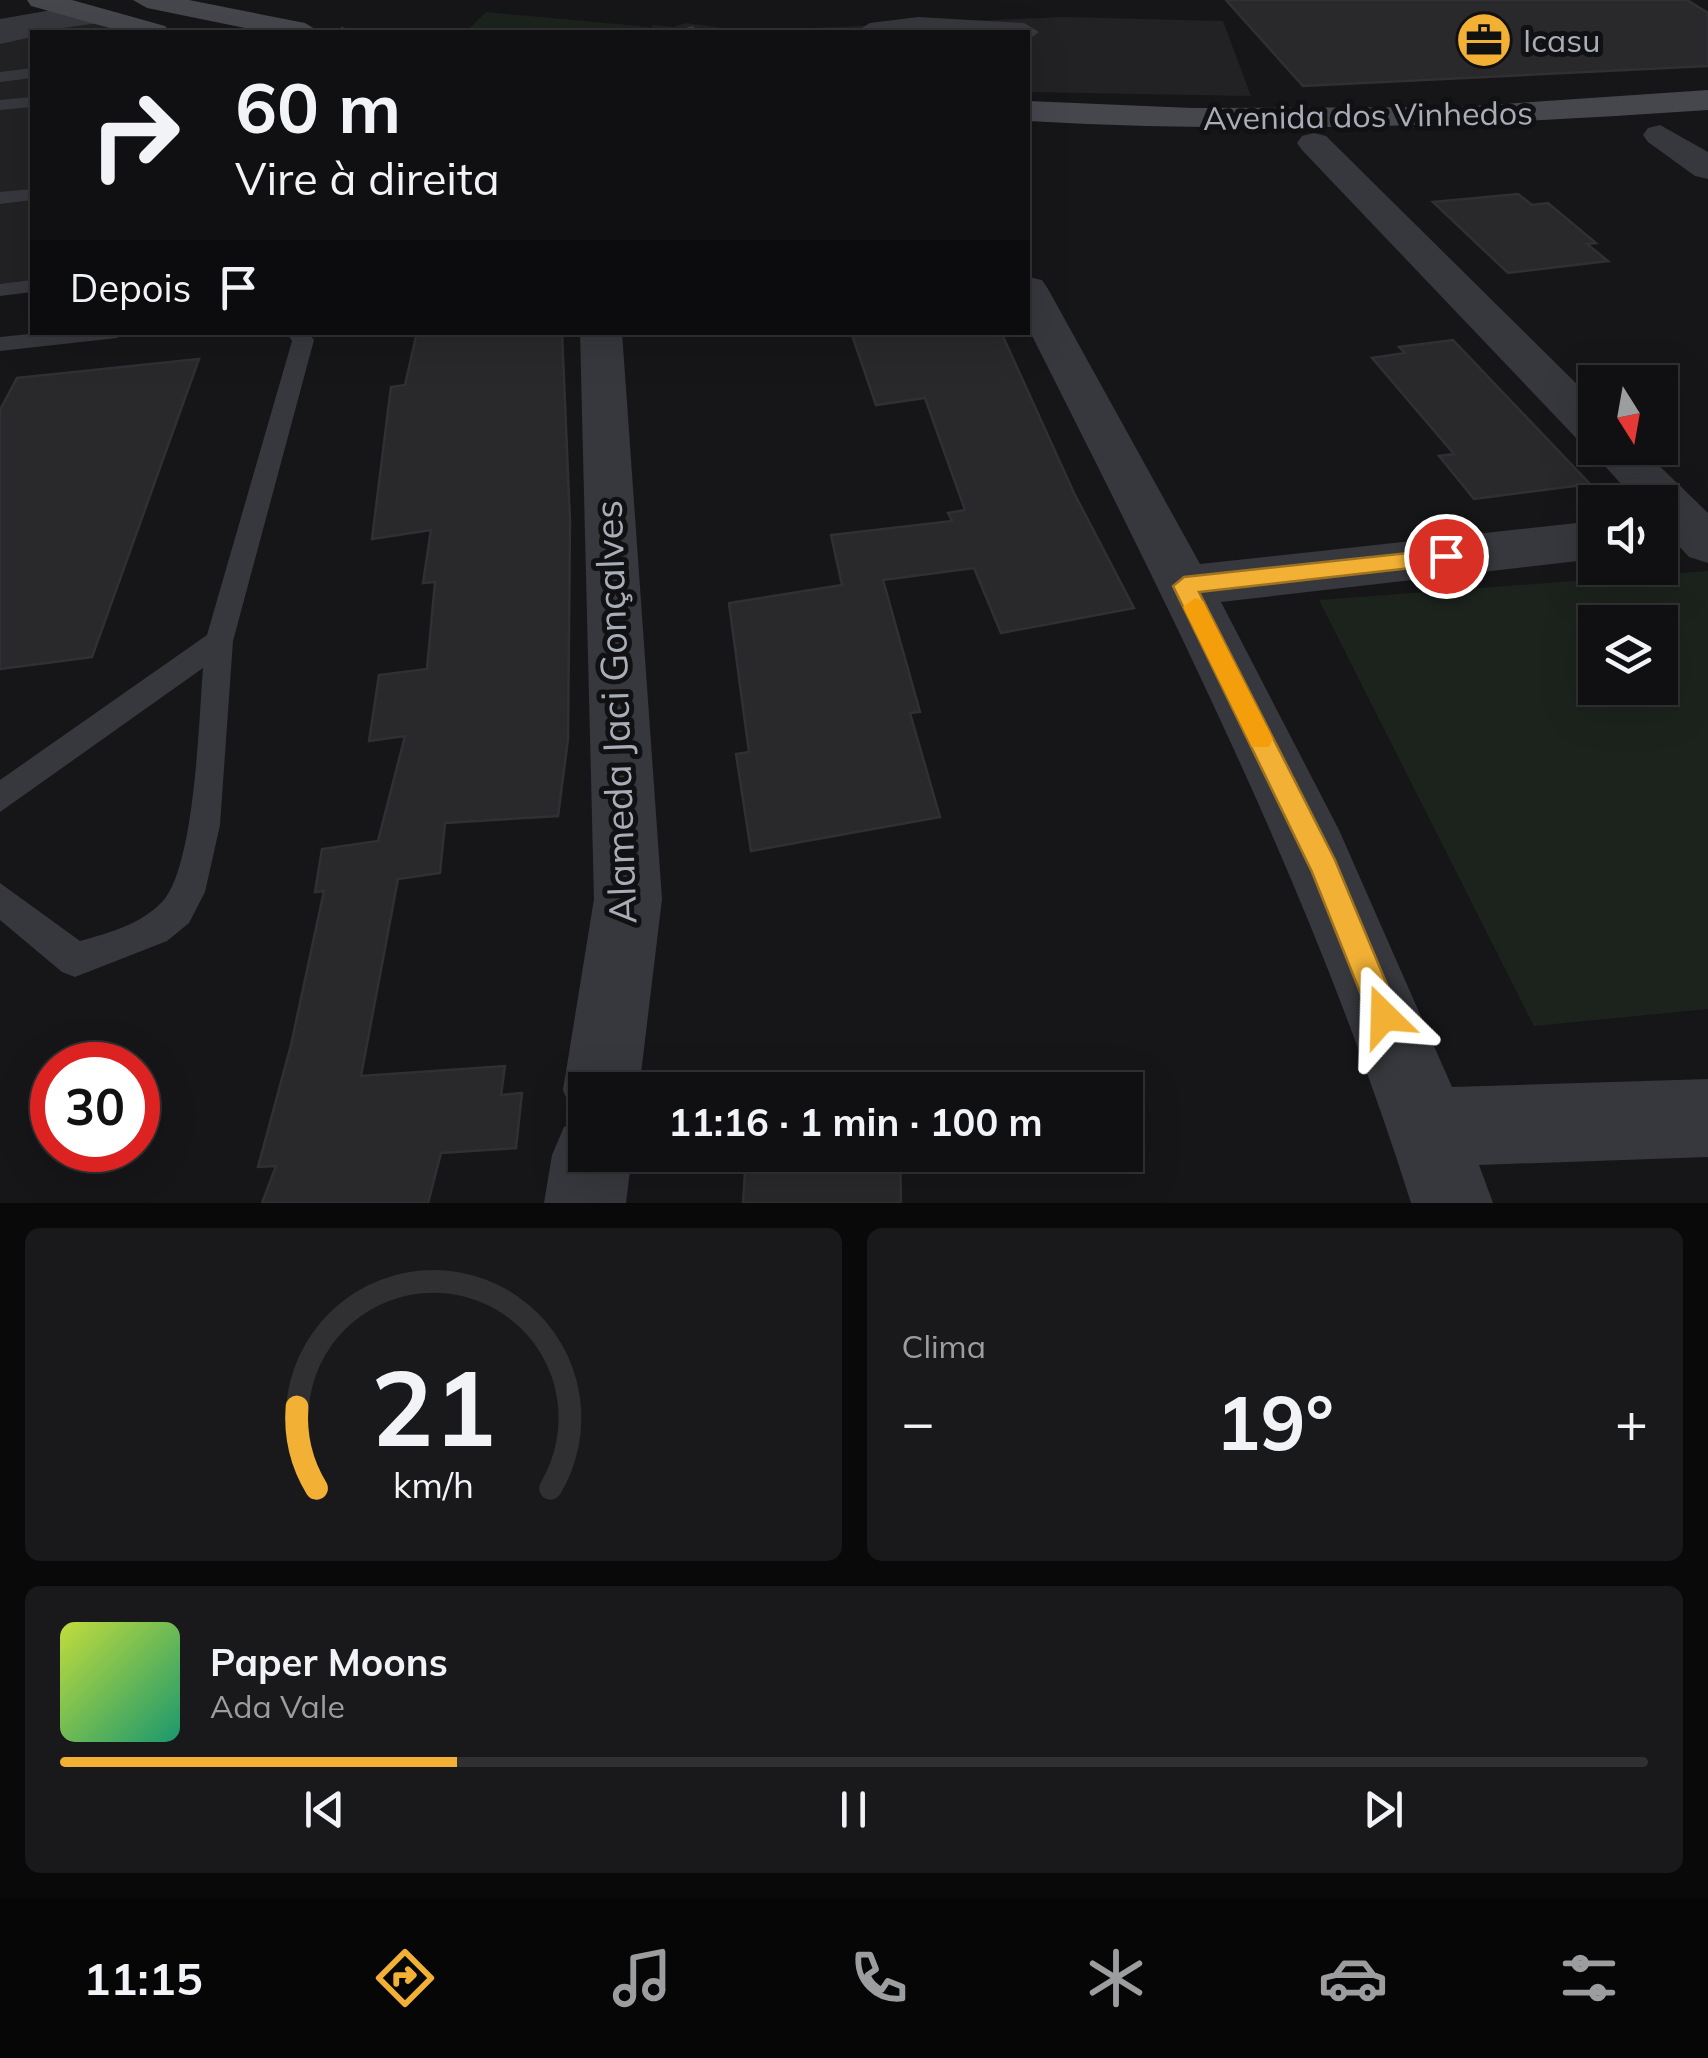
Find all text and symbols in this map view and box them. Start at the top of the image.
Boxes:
office icon: Icasu [1454,10,1514,70]
place label: Icasu [1523,20,1601,60]
text: 60 m [235,63,401,151]
icon: right [70,70,200,200]
street label: Avenida dos Vinhedos [1203,92,1533,138]
text: Vire à direita [235,150,500,206]
icon: arrive [211,260,266,315]
text: Depois [70,264,191,312]
north arrow [1578,365,1678,465]
map controls [1578,365,1678,705]
button: sound [1578,485,1678,585]
street label: Alameda Jaci Gonçalves [584,499,646,925]
pin [1404,514,1489,599]
icon: arrive [1419,529,1474,584]
button: layers [1578,605,1678,705]
position arrow [1332,964,1436,1068]
speed limit sign: 30 [30,1042,160,1172]
text: 11:16 · 1 min · 100 m [668,1098,1043,1146]
text: Clima [902,1326,986,1366]
text: 21 [371,1341,496,1472]
text: 19° [1216,1375,1334,1469]
text: − [902,1387,935,1456]
text: + [1615,1387,1648,1456]
text: km/h [393,1462,474,1507]
text: Paper Moons [210,1638,448,1686]
text: Ada Vale [210,1686,345,1726]
icon: previous [297,1782,352,1837]
icon: pause [826,1782,881,1837]
icon: next [1356,1782,1411,1837]
icon: directions [370,1943,440,2013]
icon: music [607,1943,677,2013]
icon: phone [844,1943,914,2013]
icon: climate [1081,1943,1151,2013]
icon: car [1318,1943,1388,2013]
icon: filters [1554,1943,1624,2013]
text: 11:15 [83,1950,203,2006]

